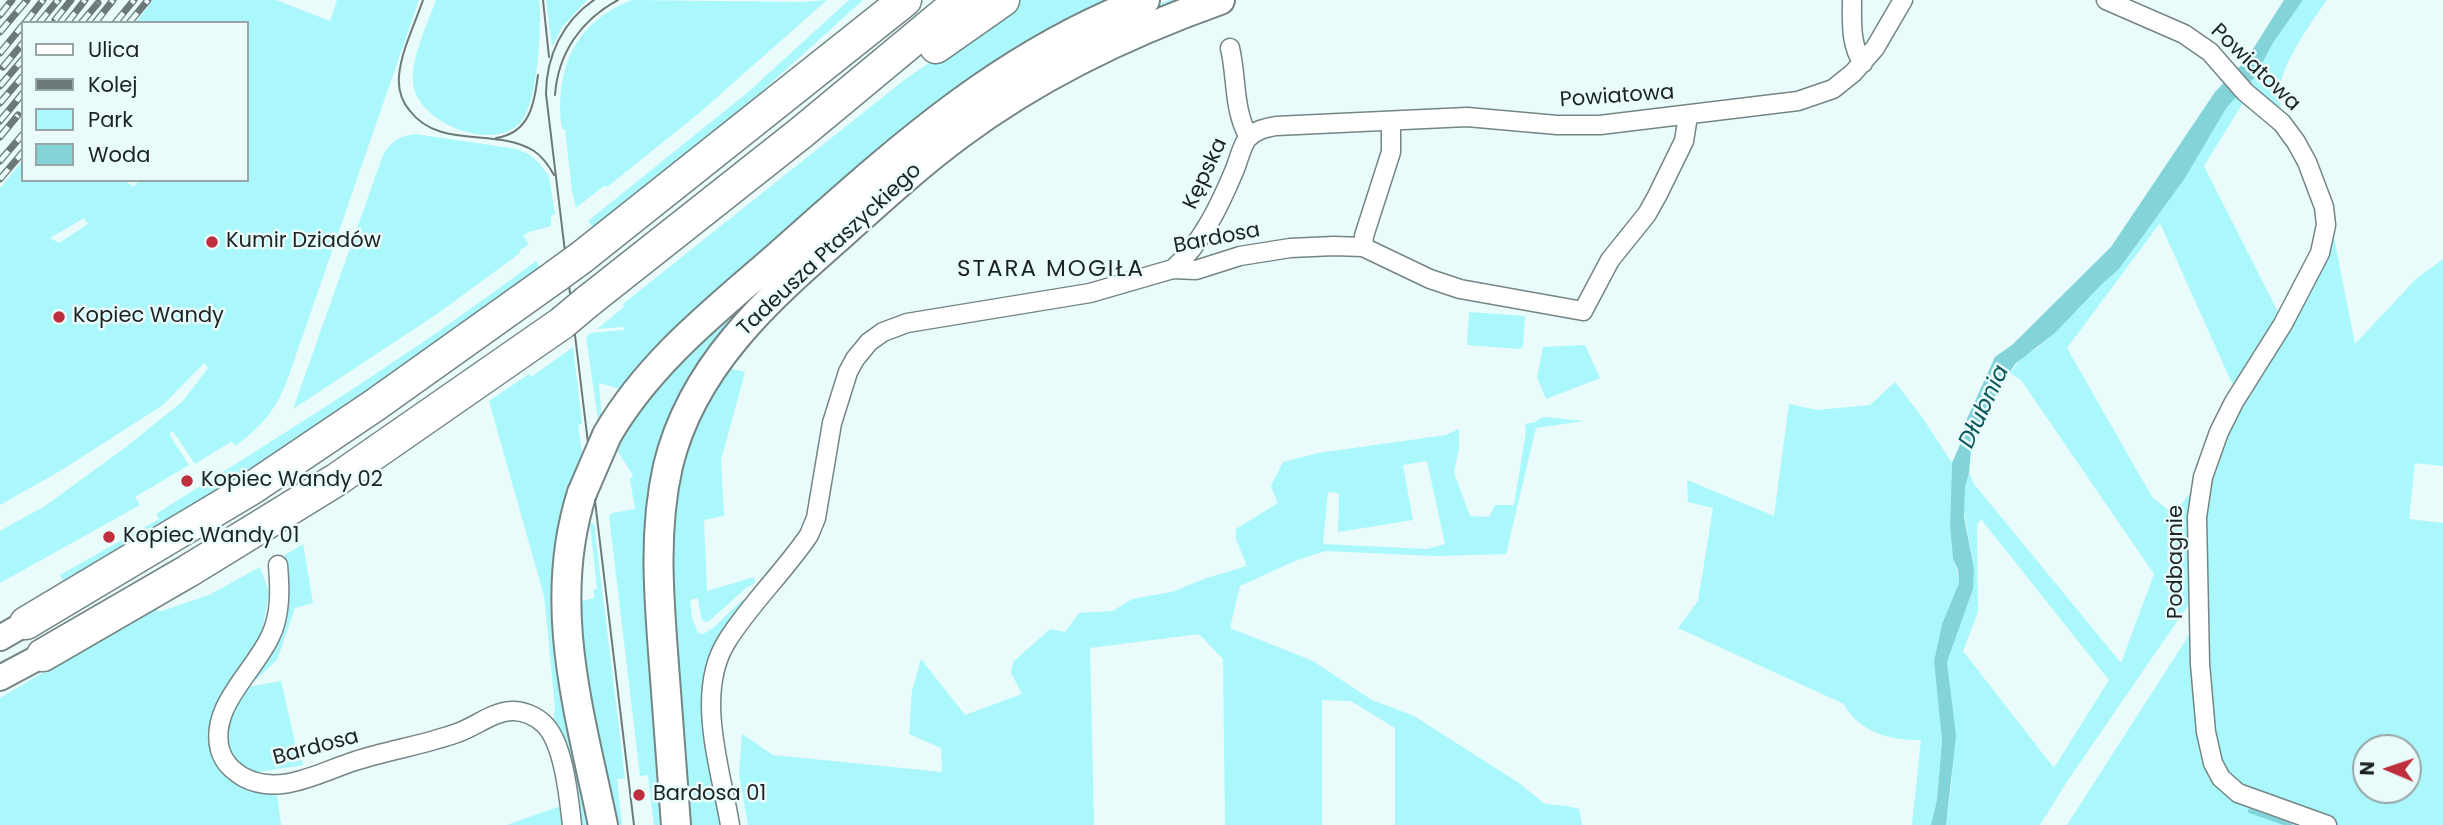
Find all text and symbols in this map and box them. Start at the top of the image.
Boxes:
street label: Powiatowa [2205,19,2305,117]
legend [21,21,248,182]
text: Ulica [88,35,139,64]
text: Kolej [88,70,137,99]
street label: Powiatowa [1559,80,1675,114]
text: Park [88,105,133,134]
street label: Kępska [1179,134,1233,214]
text: Woda [88,140,150,169]
street label: Tadeusza Ptaszyckiego [733,158,927,342]
street label: Bardosa [1172,218,1262,260]
place label: Kumir Dziadów [226,229,381,255]
marker: Kumir Dziadów [204,234,220,250]
district label: STARA MOGIŁA [958,256,1144,284]
place label: Kopiec Wandy [73,304,224,330]
marker: Kopiec Wandy [51,309,67,325]
water label: Dłubnia [1954,361,2016,453]
place label: Kopiec Wandy 02 [201,468,383,494]
marker: Kopiec Wandy 02 [179,473,195,489]
street label: Podbagnie [2164,505,2190,619]
place label: Kopiec Wandy 01 [123,524,299,550]
marker: Kopiec Wandy 01 [101,529,117,545]
street label: Bardosa [270,724,362,772]
north arrow [2352,734,2422,804]
text: N [2354,761,2381,776]
place label: Bardosa 01 [653,782,766,808]
marker: Bardosa 01 [631,787,647,803]

